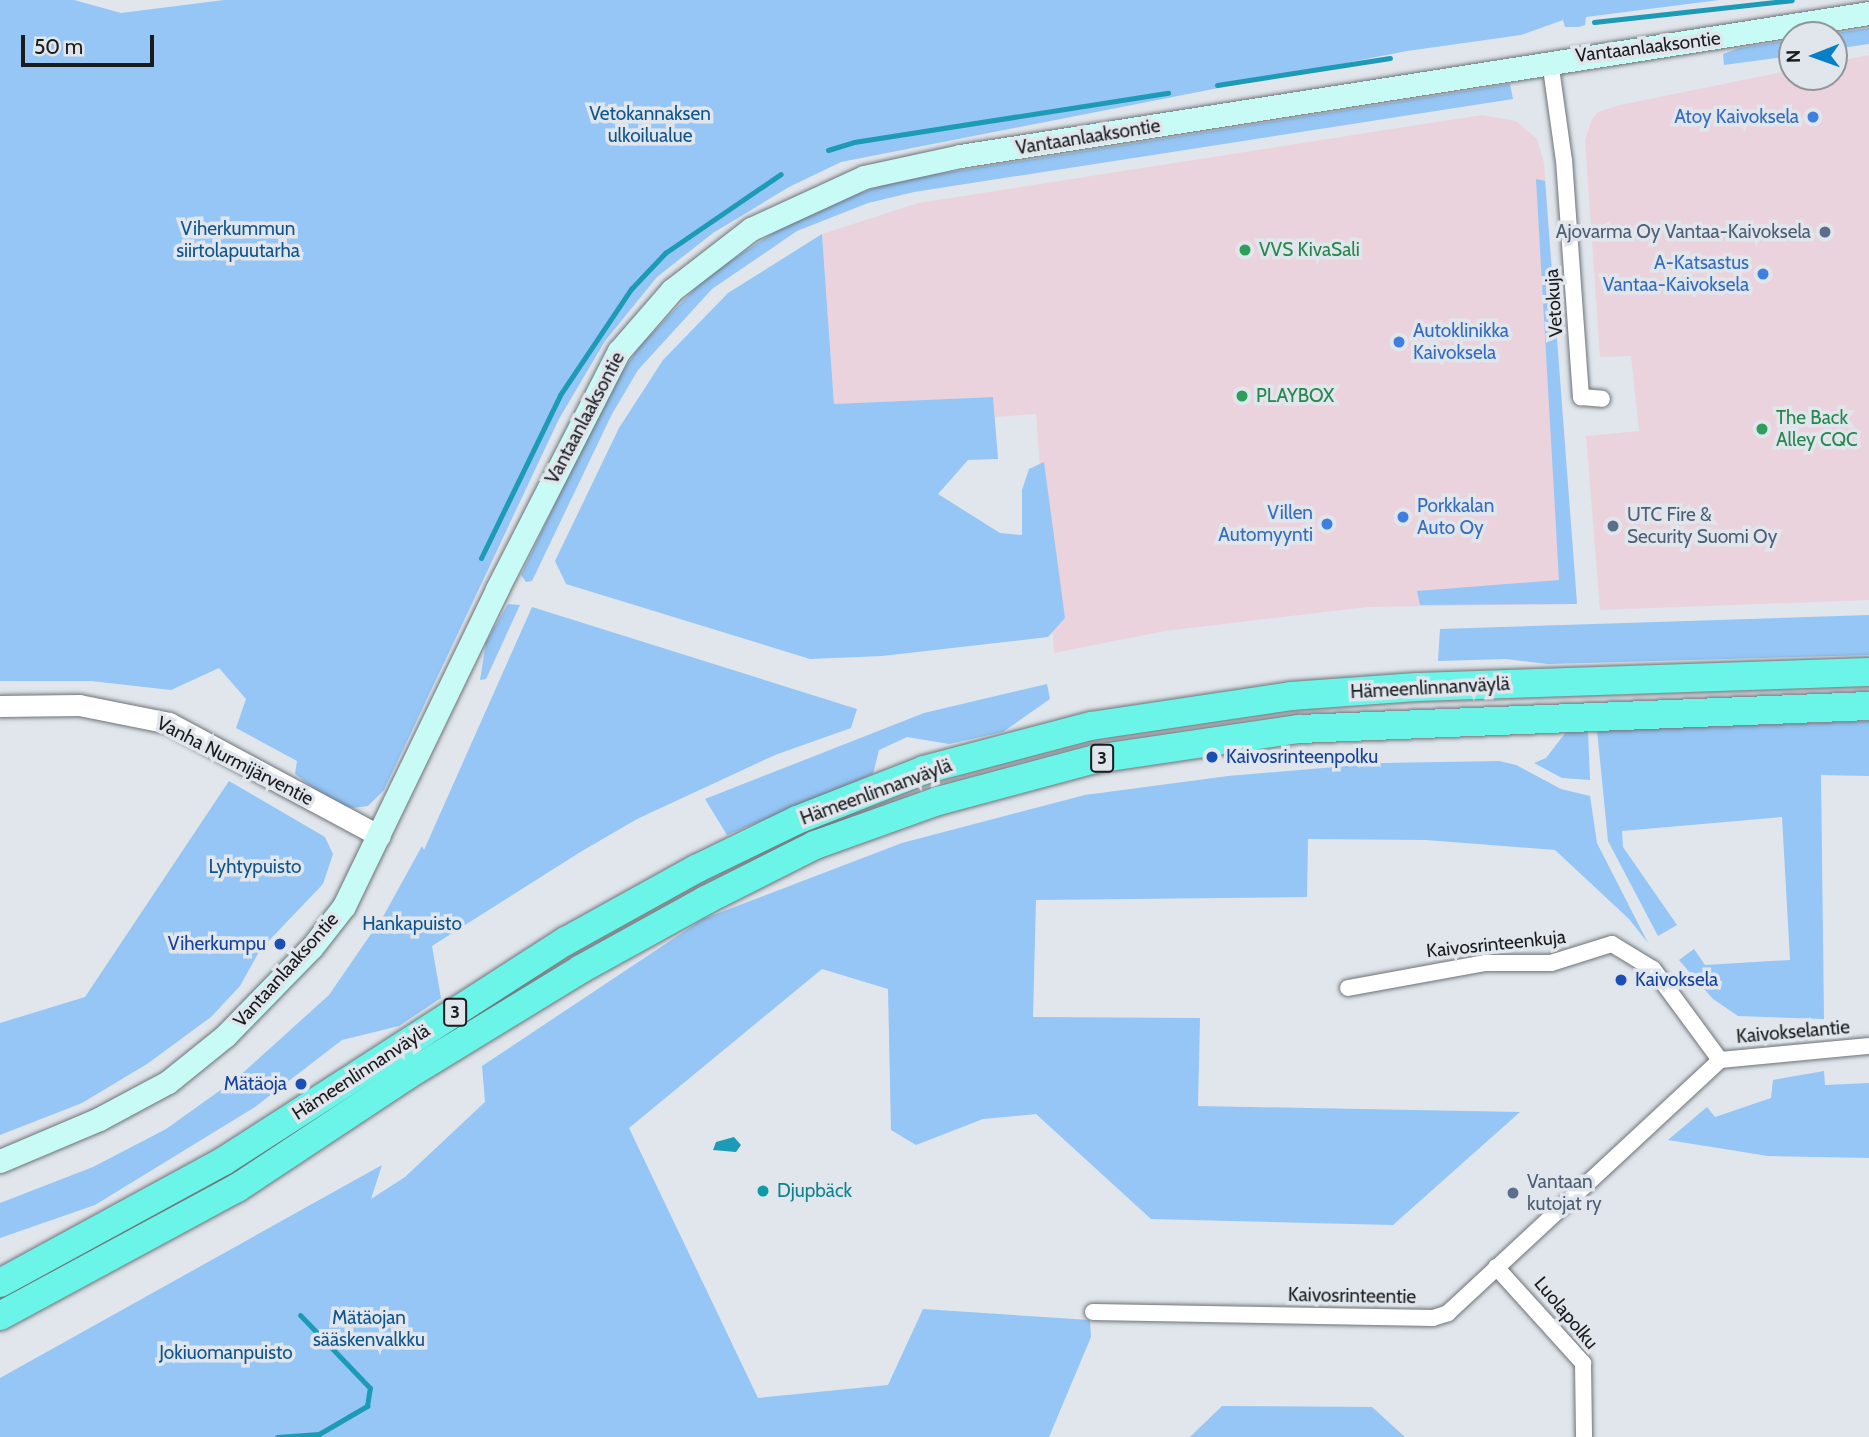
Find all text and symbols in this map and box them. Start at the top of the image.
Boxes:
scale bar [24,21,158,65]
north arrow [1778,21,1848,91]
street label: Vantaanlaaksontie [1574,27,1722,67]
text: 50 m [34,34,83,59]
text: N [1782,49,1805,63]
park label: Vetokannaksen ulkoilualue [589,103,711,147]
place label: Atoy Kaivoksela [1674,106,1799,128]
marker: Atoy Kaivoksela [1805,109,1821,125]
street label: Vantaanlaaksontie [1014,114,1162,160]
park label: Viherkummun siirtolapuutarha [176,218,300,262]
place label: Ajovarma Oy Vantaa-Kaivoksela [1556,221,1811,243]
marker: Ajovarma Oy Vantaa-Kaivoksela [1817,224,1833,240]
place label: VVS KivaSali [1259,239,1360,261]
marker: VVS KivaSali [1237,242,1253,258]
place label: A-Katsastus Vantaa-Kaivoksela [1603,252,1749,296]
marker: A-Katsastus Vantaa-Kaivoksela [1755,266,1771,282]
street label: Vetokuja [1540,268,1568,338]
place label: Autoklinikka Kaivoksela [1413,320,1509,364]
marker: Autoklinikka Kaivoksela [1391,334,1407,350]
street label: Vantaanlaaksontie [541,348,629,488]
place label: PLAYBOX [1256,385,1334,407]
marker: PLAYBOX [1234,388,1250,404]
place label: The Back Alley CQC [1776,407,1858,451]
marker: The Back Alley CQC [1754,421,1770,437]
place label: Porkkalan Auto Oy [1417,495,1494,539]
place label: Villen Automyynti [1218,502,1313,546]
place label: UTC Fire & Security Suomi Oy [1627,504,1777,548]
marker: Porkkalan Auto Oy [1395,509,1411,525]
marker: Villen Automyynti [1319,516,1335,532]
marker: UTC Fire & Security Suomi Oy [1605,518,1621,534]
street label: Hämeenlinnanväylä [1350,672,1510,704]
street label: Vanha Nurmijärventie [153,712,317,810]
road number: 3 [1090,744,1114,772]
place label: Kaivosrinteenpolku [1226,746,1378,768]
marker: Kaivosrinteenpolku [1204,749,1220,765]
street label: Hämeenlinnanväylä [797,754,955,830]
park label: Lyhtypuisto [208,856,302,878]
street label: Vantaanlaaksontie [229,908,343,1032]
park label: Hankapuisto [362,913,462,935]
street label: Kaivosrinteenkuja [1425,925,1567,963]
place label: Viherkumpu [168,933,266,955]
marker: Viherkumpu [272,936,288,952]
place label: Kaivoksela [1635,969,1718,991]
marker: Kaivoksela [1613,972,1629,988]
road number: 3 [443,998,467,1027]
street label: Kaivokselantie [1735,1016,1851,1048]
street label: Hämeenlinnanväylä [288,1019,434,1125]
place label: Mätäoja [224,1073,287,1095]
marker: Mätäoja [293,1076,309,1092]
place label: Vantaan kutojat ry [1527,1171,1601,1215]
place label: Djupbäck [777,1180,852,1202]
marker: Djupbäck [755,1183,771,1199]
marker: Vantaan kutojat ry [1505,1185,1521,1201]
street label: Luolapolku [1529,1272,1603,1354]
street label: Kaivosrinteentie [1288,1283,1416,1309]
park label: Mätäojan sääskenvalkku [313,1307,425,1351]
park label: Jokiuomanpuisto [159,1342,293,1364]

